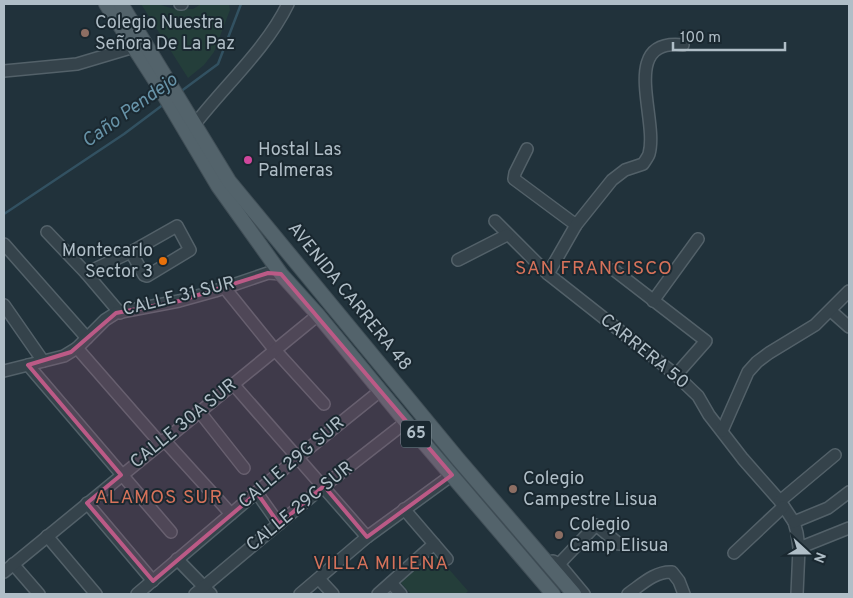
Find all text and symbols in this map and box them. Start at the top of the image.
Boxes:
place label: Colegio Nuestra Señora De La Paz [95,12,235,56]
scale bar [673,20,786,52]
marker: Colegio Nuestra Señora De La Paz [79,27,91,39]
text: 100 m [680,29,721,48]
water label: Caño Pendejo [77,68,183,154]
place label: Hostal Las Palmeras [258,139,342,183]
marker: Hostal Las Palmeras [242,154,254,166]
street label: AVENIDA CARRERA 48 [282,218,416,376]
place label: Montecarlo Sector 3 [62,240,153,284]
marker: Montecarlo Sector 3 [157,255,169,267]
district label: SAN FRANCISCO [515,257,673,281]
street label: CALLE 31 SUR [120,272,238,322]
street label: CARRERA 50 [595,309,693,395]
street label: CALLE 30A SUR [126,374,242,474]
street label: CALLE 29G SUR [234,412,350,514]
road number: 65 [401,420,431,448]
street label: CALLE 29C SUR [242,457,358,557]
place label: Colegio Campestre Lisua [523,468,657,512]
marker: Colegio Campestre Lisua [507,483,519,495]
district label: ALAMOS SUR [95,486,223,510]
place label: Colegio Camp Elisua [569,514,668,558]
north arrow [783,528,833,578]
marker: Colegio Camp Elisua [553,529,565,541]
text: N [809,549,828,565]
district label: VILLA MILENA [313,552,449,576]

